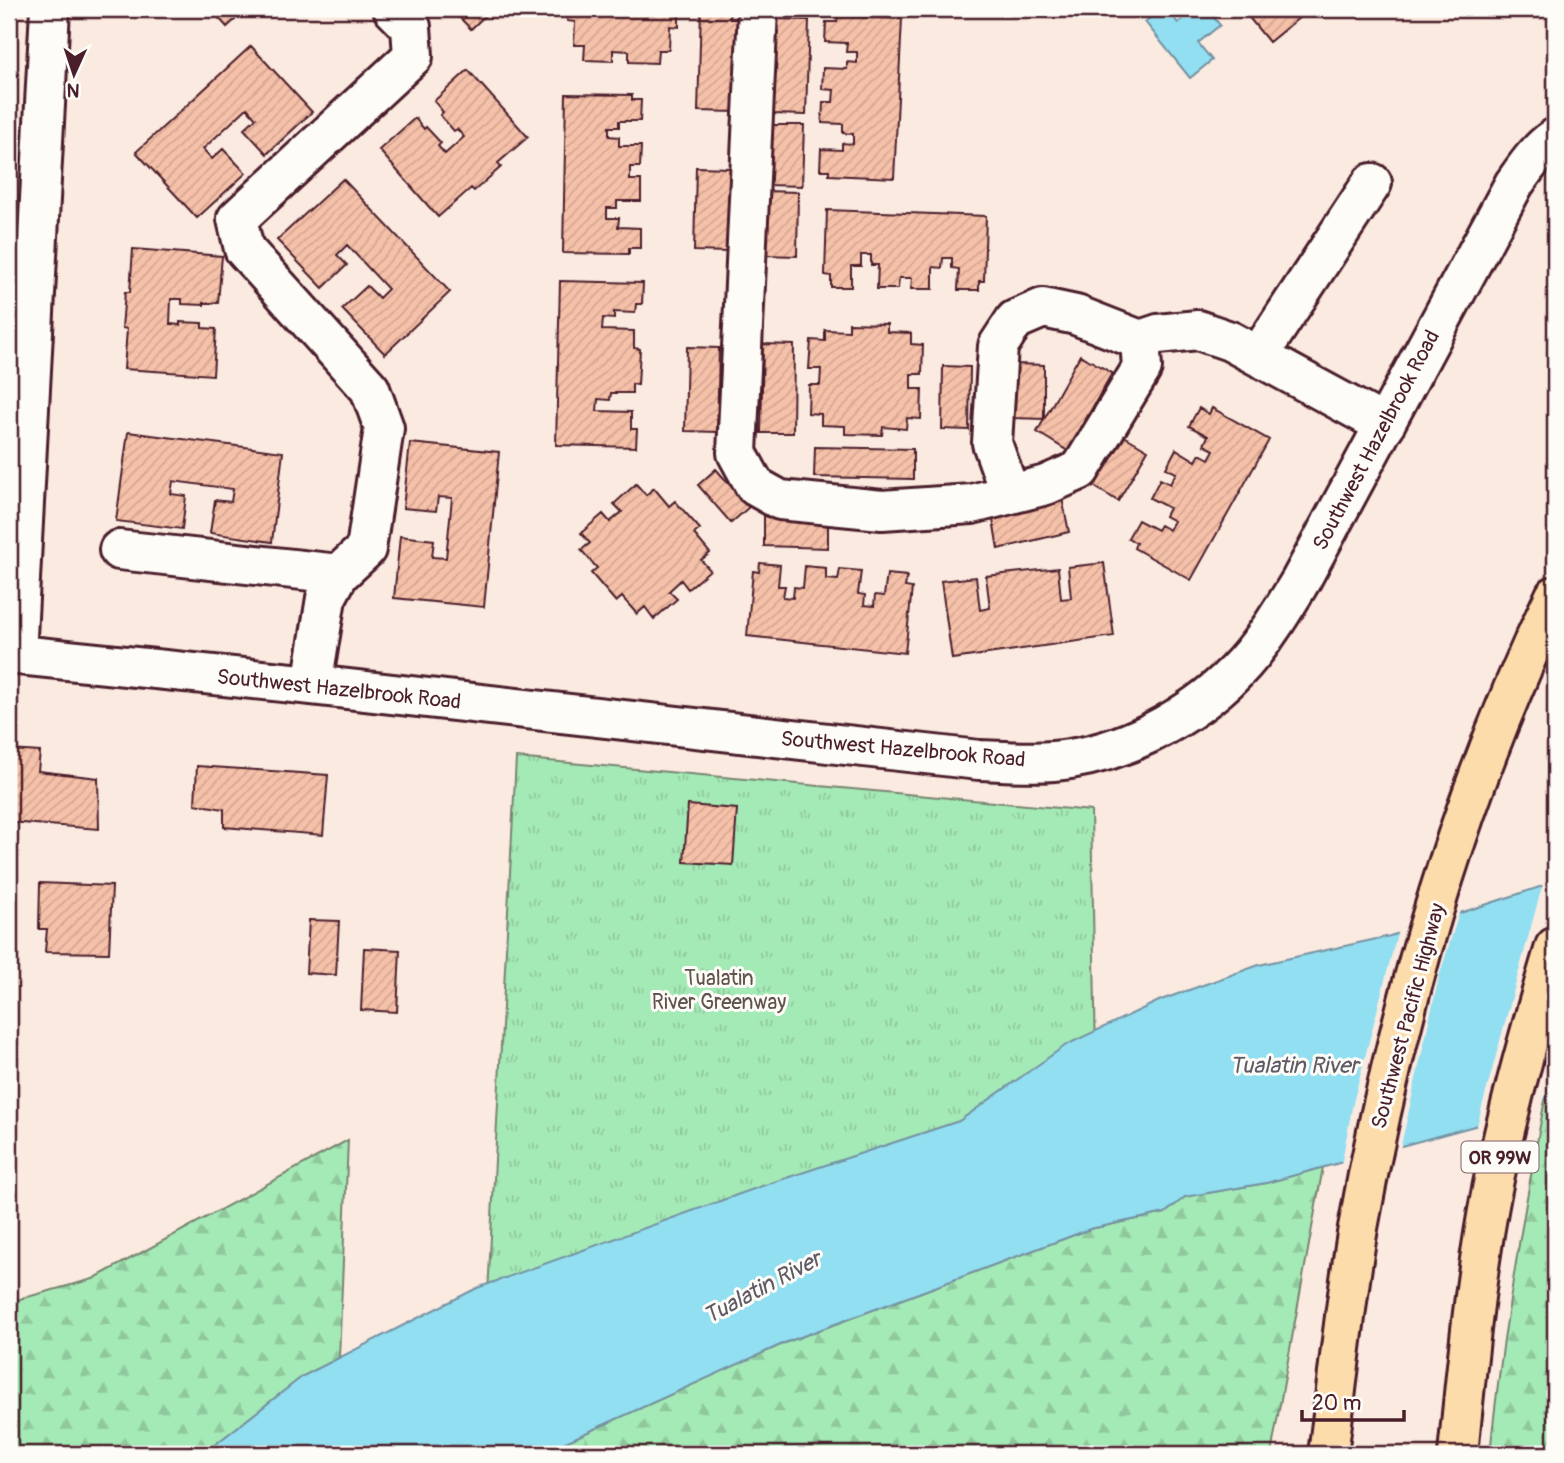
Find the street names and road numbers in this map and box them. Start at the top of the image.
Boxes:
street label: Southwest Hazelbrook Road [1307,326,1446,555]
street label: Southwest Hazelbrook Road [215,663,462,716]
street label: Southwest Hazelbrook Road [780,725,1026,774]
street label: Southwest Pacific Highway [1365,900,1452,1132]
road number: OR 99W [1462,1142,1538,1172]

